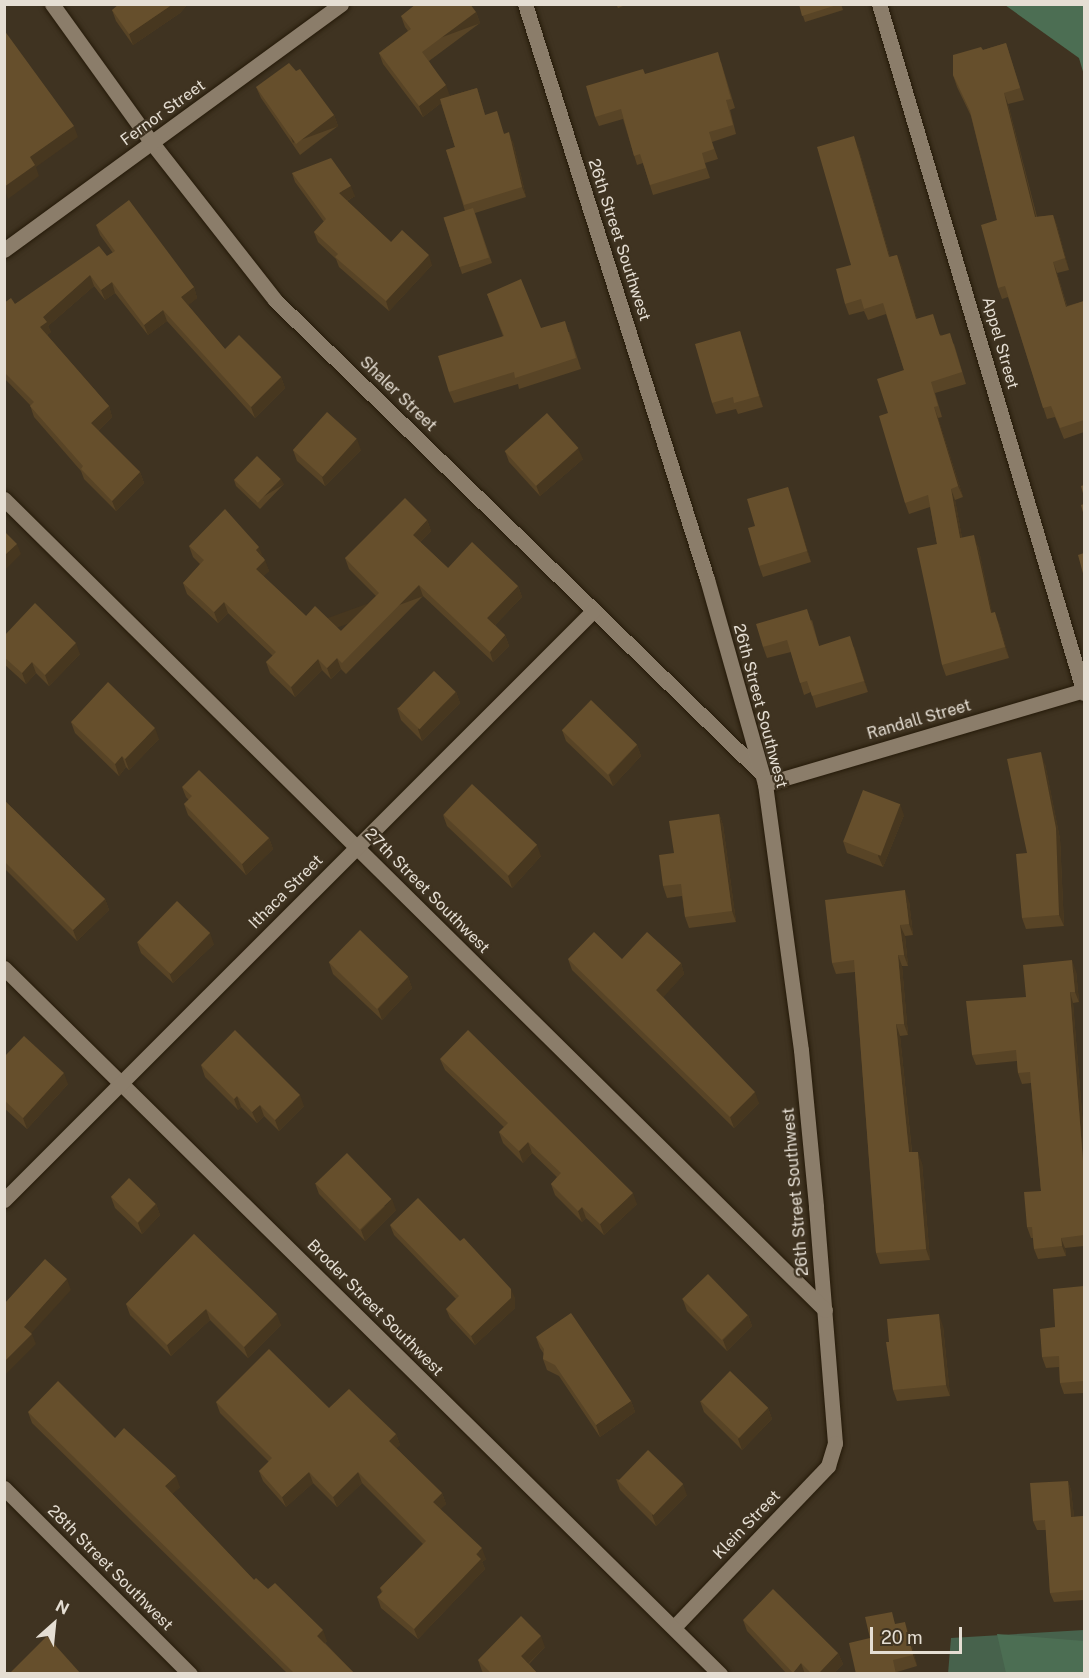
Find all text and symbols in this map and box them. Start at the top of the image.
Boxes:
street label: Fernor Street [117,76,209,150]
street label: 26th Street Southwest [584,157,654,323]
street label: Appel Street [978,295,1022,391]
street label: Shaler Street [356,353,440,435]
street label: 26th Street Southwest [729,622,791,790]
street label: Randall Street [865,696,973,744]
street label: 27th Street Southwest [361,825,493,957]
street label: Ithaca Street [245,851,327,933]
street label: 26th Street Southwest [779,1107,813,1277]
street label: Broder Street Southwest [303,1236,447,1380]
street label: Klein Street [709,1487,785,1563]
street label: 28th Street Southwest [43,1501,177,1635]
north arrow [24,1594,84,1654]
text: N [53,1596,72,1619]
scale bar [873,1615,964,1653]
text: 20 m [881,1627,923,1648]

